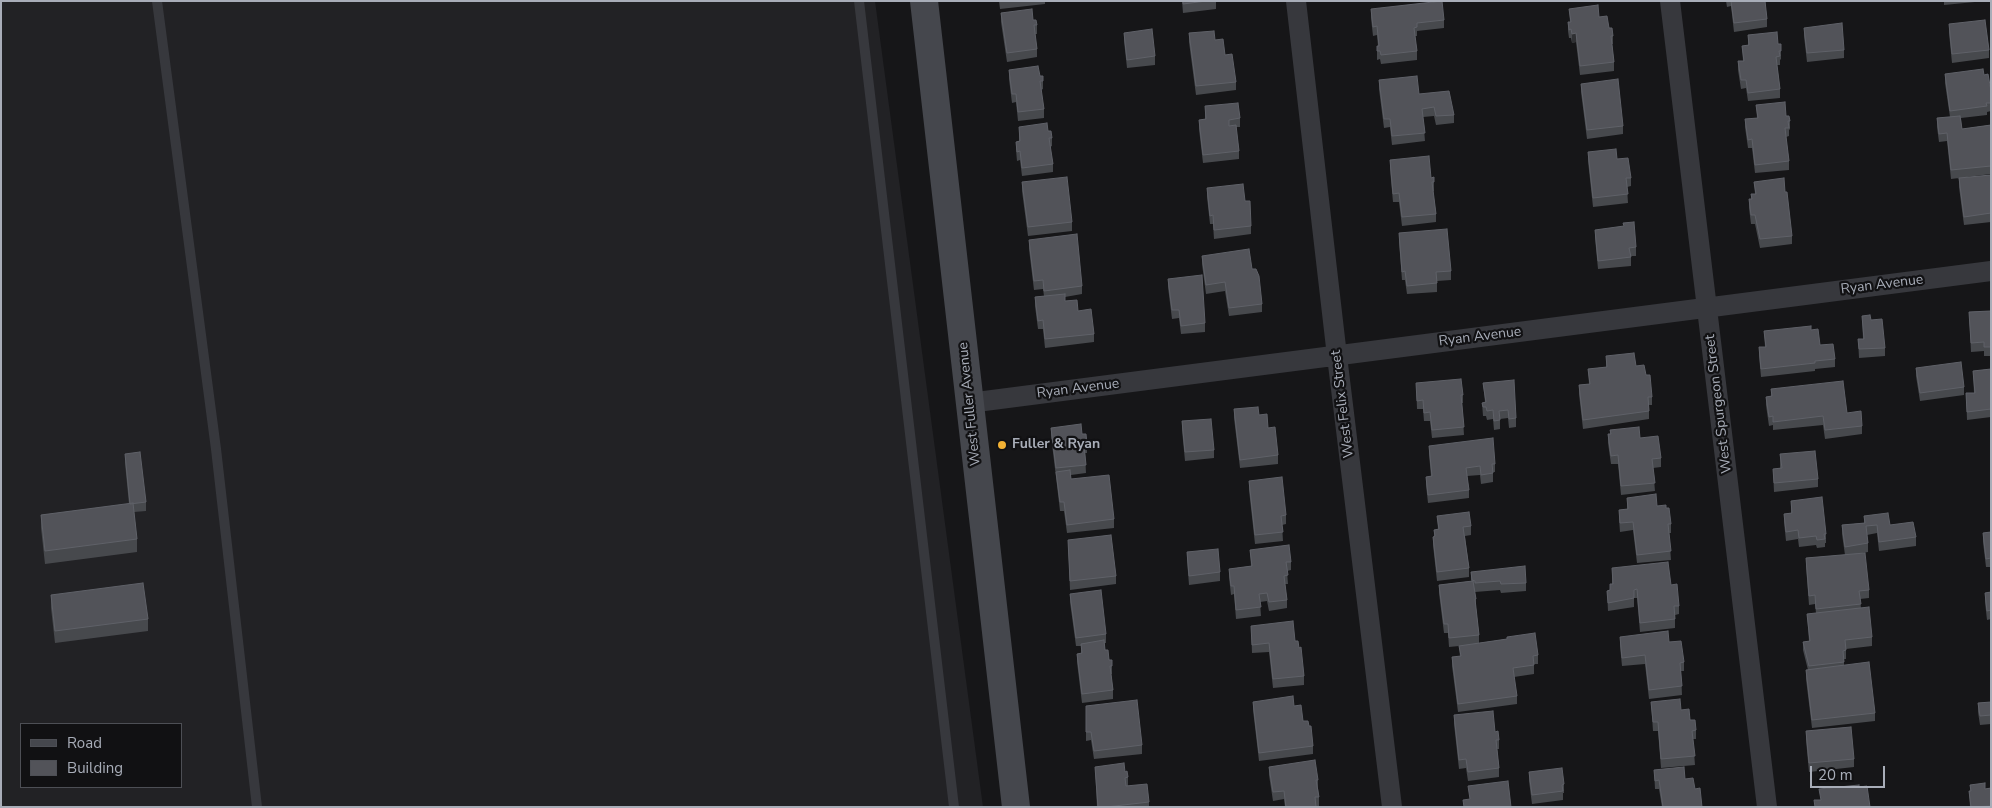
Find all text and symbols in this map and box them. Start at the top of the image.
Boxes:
street label: Ryan Avenue [1840,272,1924,298]
street label: Ryan Avenue [1438,324,1522,350]
street label: West Spurgeon Street [1702,334,1736,474]
street label: West Fuller Avenue [955,341,985,467]
street label: West Felix Street [1328,349,1358,459]
street label: Ryan Avenue [1036,376,1120,402]
place label: Fuller & Ryan [1012,437,1100,453]
marker: Fuller & Ryan [996,439,1008,451]
legend [20,723,182,788]
text: Road [67,733,102,753]
scale bar [1812,756,1887,788]
text: Building [67,758,123,778]
text: 20 m [1818,765,1853,785]

